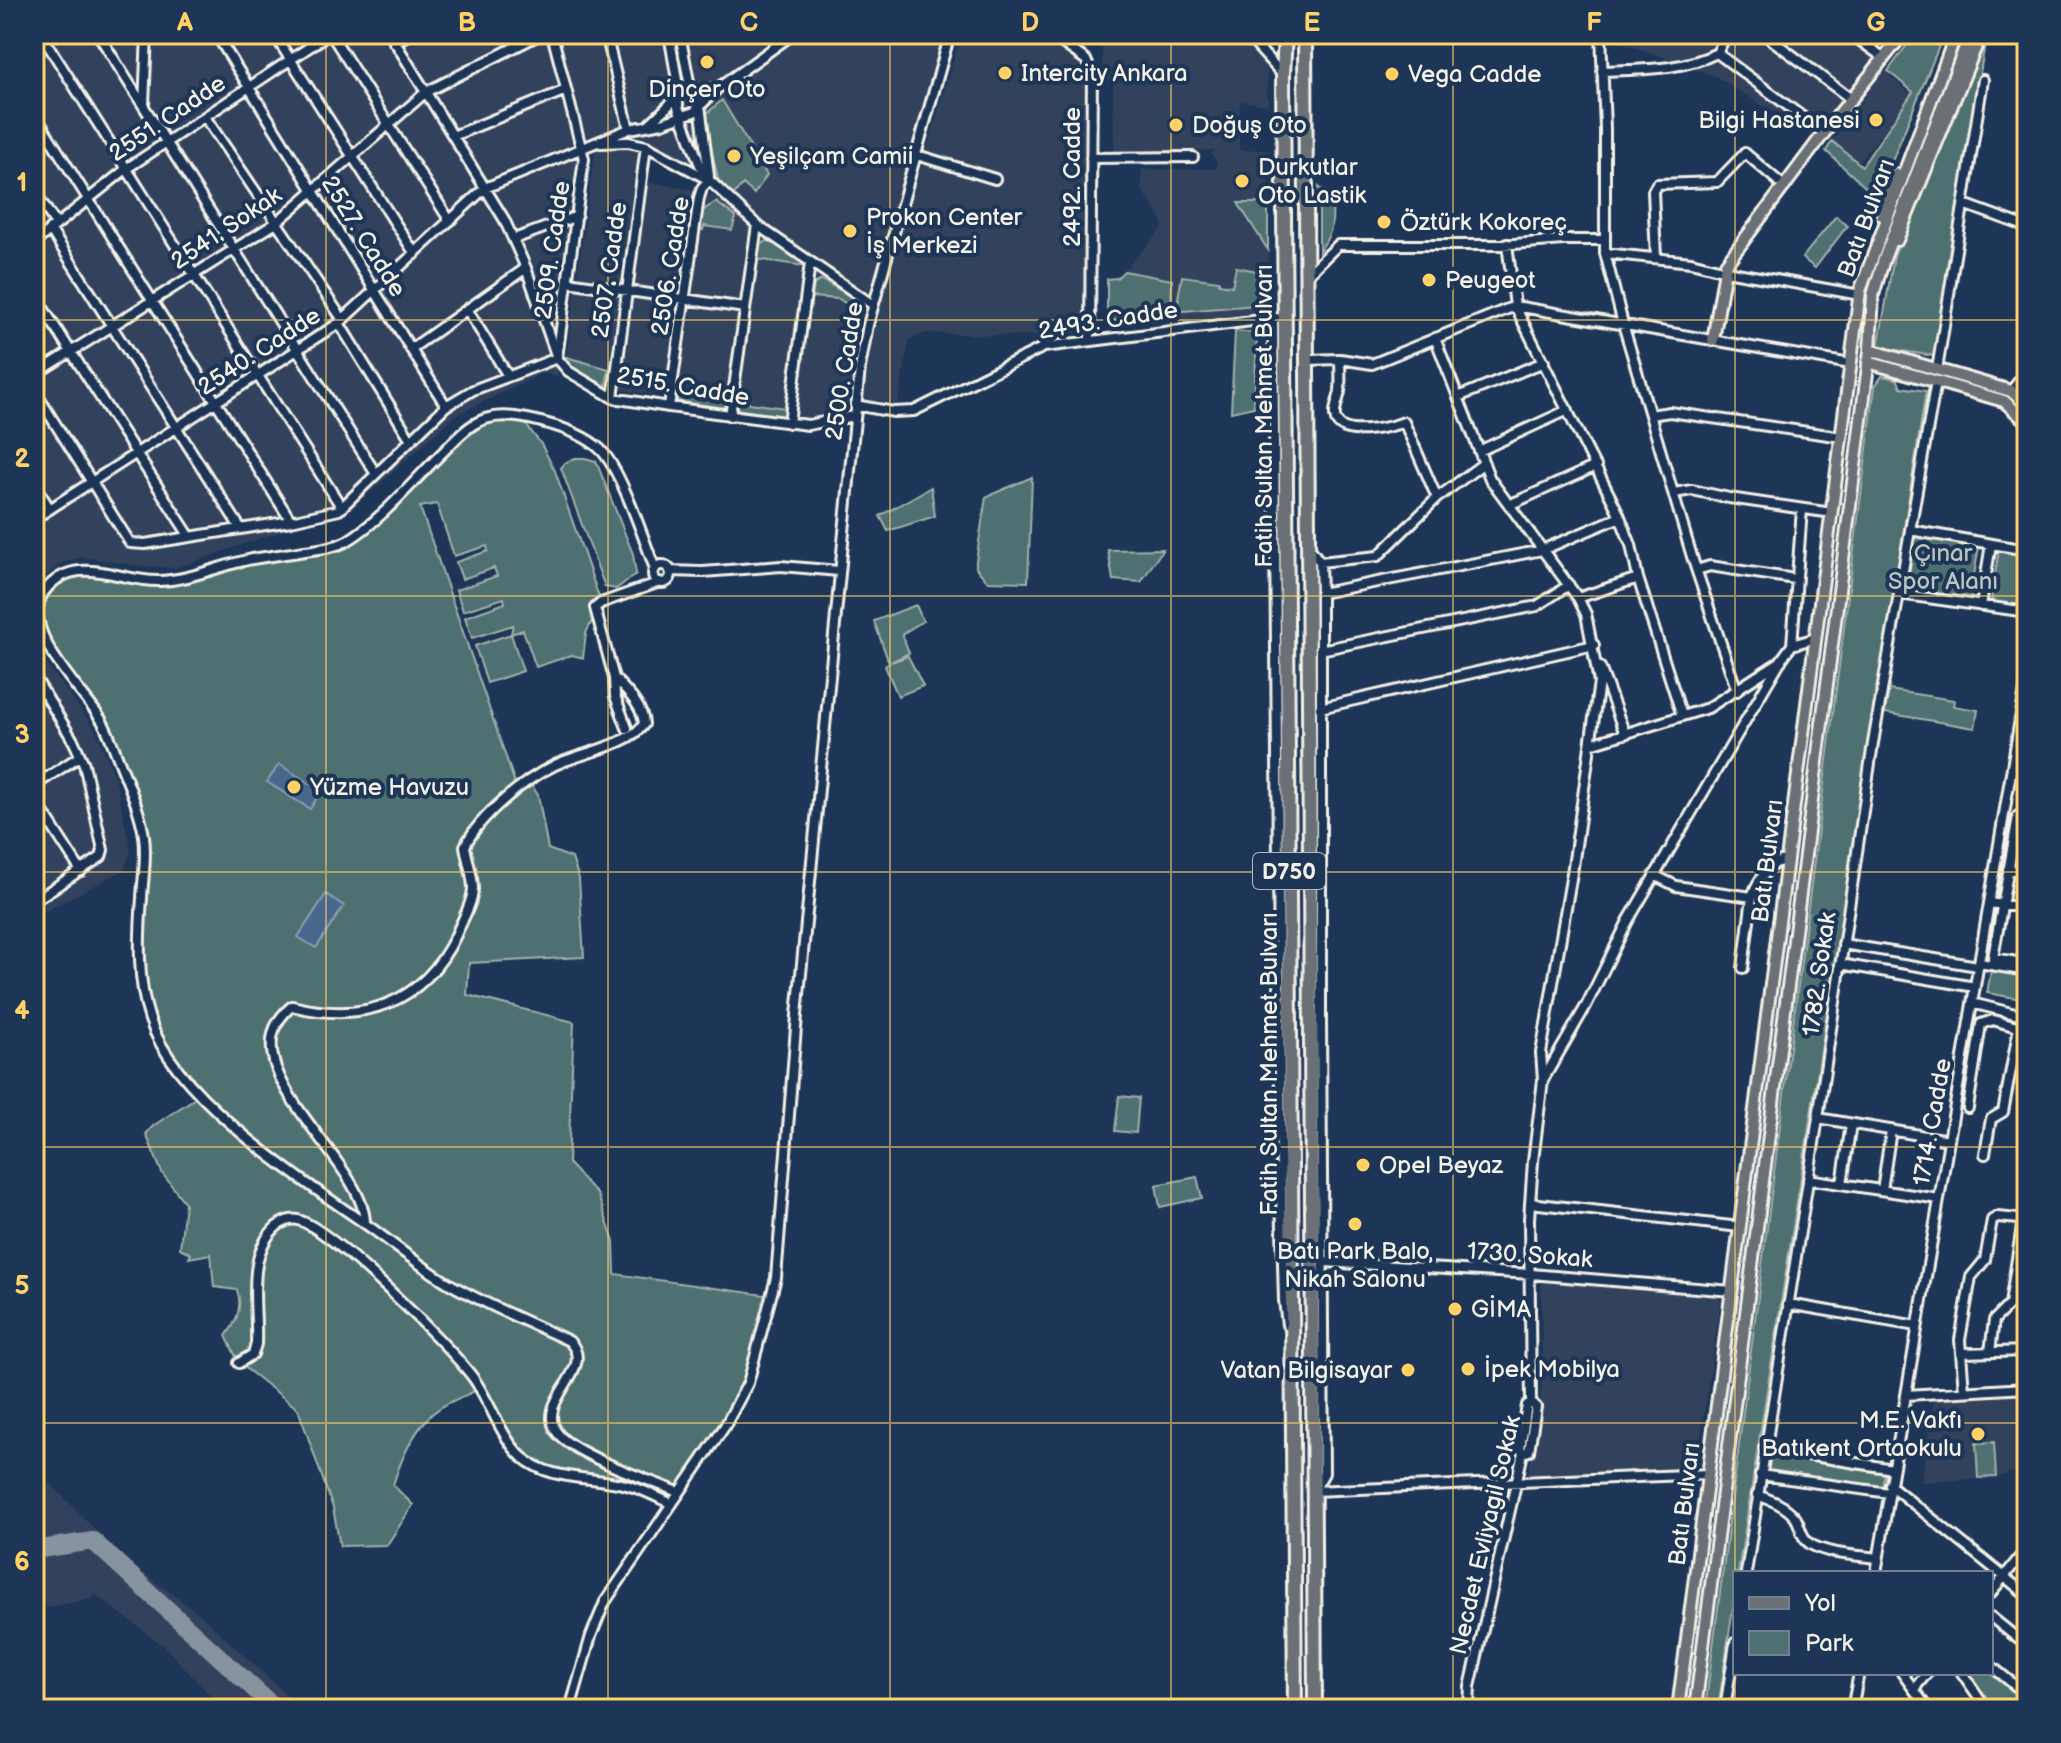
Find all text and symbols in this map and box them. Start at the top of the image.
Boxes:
text: A [176,8,193,39]
text: B [458,8,476,39]
text: C [740,8,758,39]
text: D [1021,8,1039,39]
text: E [1304,8,1321,39]
text: F [1586,8,1602,39]
text: G [1866,8,1886,39]
marker: Dinçer Oto [698,53,716,71]
place label: Intercity Ankara [1021,59,1187,88]
place label: Vega Cadde [1408,60,1542,89]
marker: Intercity Ankara [996,64,1014,82]
marker: Vega Cadde [1383,65,1401,83]
street label: 2551. Cadde [103,69,231,168]
place label: Dinçer Oto [648,75,766,104]
place label: Bilgi Hastanesi [1698,106,1860,135]
street label: 2492. Cadde [1058,107,1087,247]
place label: Doğuş Oto [1192,111,1307,140]
marker: Bilgi Hastanesi [1867,111,1885,129]
marker: Doğuş Oto [1167,116,1185,134]
place label: Yeşilçam Camii [749,142,913,171]
marker: Yeşilçam Camii [725,147,743,165]
place label: Durkutlar Oto Lastik [1258,153,1367,210]
street label: Batı Bulvarı [1832,155,1901,281]
text: 1 [17,168,27,199]
street label: 2527. Cadde [315,170,412,302]
marker: Durkutlar Oto Lastik [1233,172,1251,190]
street label: 2509. Cadde [528,179,577,321]
street label: 2541. Sokak [165,181,287,276]
street label: 2506. Cadde [645,195,696,338]
street label: 2507. Cadde [586,200,633,340]
place label: Prokon Center İş Merkezi [866,203,1023,260]
place label: Öztürk Kokoreç [1400,208,1567,237]
marker: Öztürk Kokoreç [1375,213,1393,231]
marker: Prokon Center İş Merkezi [841,222,859,240]
street label: Fatih Sultan Mehmet Bulvarı [1250,264,1279,568]
place label: Peugeot [1445,266,1536,295]
marker: Peugeot [1420,271,1438,289]
street label: 2493. Cadde [1036,295,1180,346]
street label: 2500. Cadde [819,300,870,442]
street label: 2540. Cadde [193,301,326,402]
street label: 2515. Cadde [614,361,752,412]
text: 2 [14,444,30,475]
park label: Çınar Spor Alanı [1888,539,1998,596]
text: 3 [14,720,30,751]
place label: Yüzme Havuzu [309,773,469,802]
marker: Yüzme Havuzu [285,778,303,796]
street label: Batı Bulvarı [1746,798,1789,924]
road number: D750 [1253,853,1325,889]
street label: 1782. Sokak [1796,910,1843,1038]
street label: Fatih Sultan Mehmet Bulvarı [1255,912,1284,1216]
text: 4 [14,996,30,1027]
street label: 1714. Cadde [1907,1056,1958,1188]
place label: Opel Beyaz [1379,1151,1503,1180]
marker: Opel Beyaz [1354,1156,1372,1174]
marker: Batı Park Balo, Nikah Salonu [1346,1215,1364,1233]
place label: Batı Park Balo, Nikah Salonu [1277,1237,1433,1294]
street label: 1730. Sokak [1466,1237,1594,1274]
text: 5 [14,1271,30,1302]
place label: GİMA [1471,1295,1532,1324]
marker: GİMA [1446,1300,1464,1318]
place label: İpek Mobilya [1484,1355,1620,1384]
place label: Vatan Bilgisayar [1221,1356,1392,1385]
marker: İpek Mobilya [1459,1360,1477,1378]
marker: Vatan Bilgisayar [1399,1361,1417,1379]
place label: M.E. Vakfı Batıkent Ortaokulu [1761,1406,1962,1463]
street label: Necdet Evliyagil Sokak [1444,1412,1527,1658]
marker: M.E. Vakfı Batıkent Ortaokulu [1969,1425,1987,1443]
street label: Batı Bulvarı [1663,1441,1706,1567]
text: 6 [14,1547,30,1578]
legend [1733,1571,1993,1675]
text: Yol [1804,1589,1836,1618]
text: Park [1805,1629,1853,1658]

